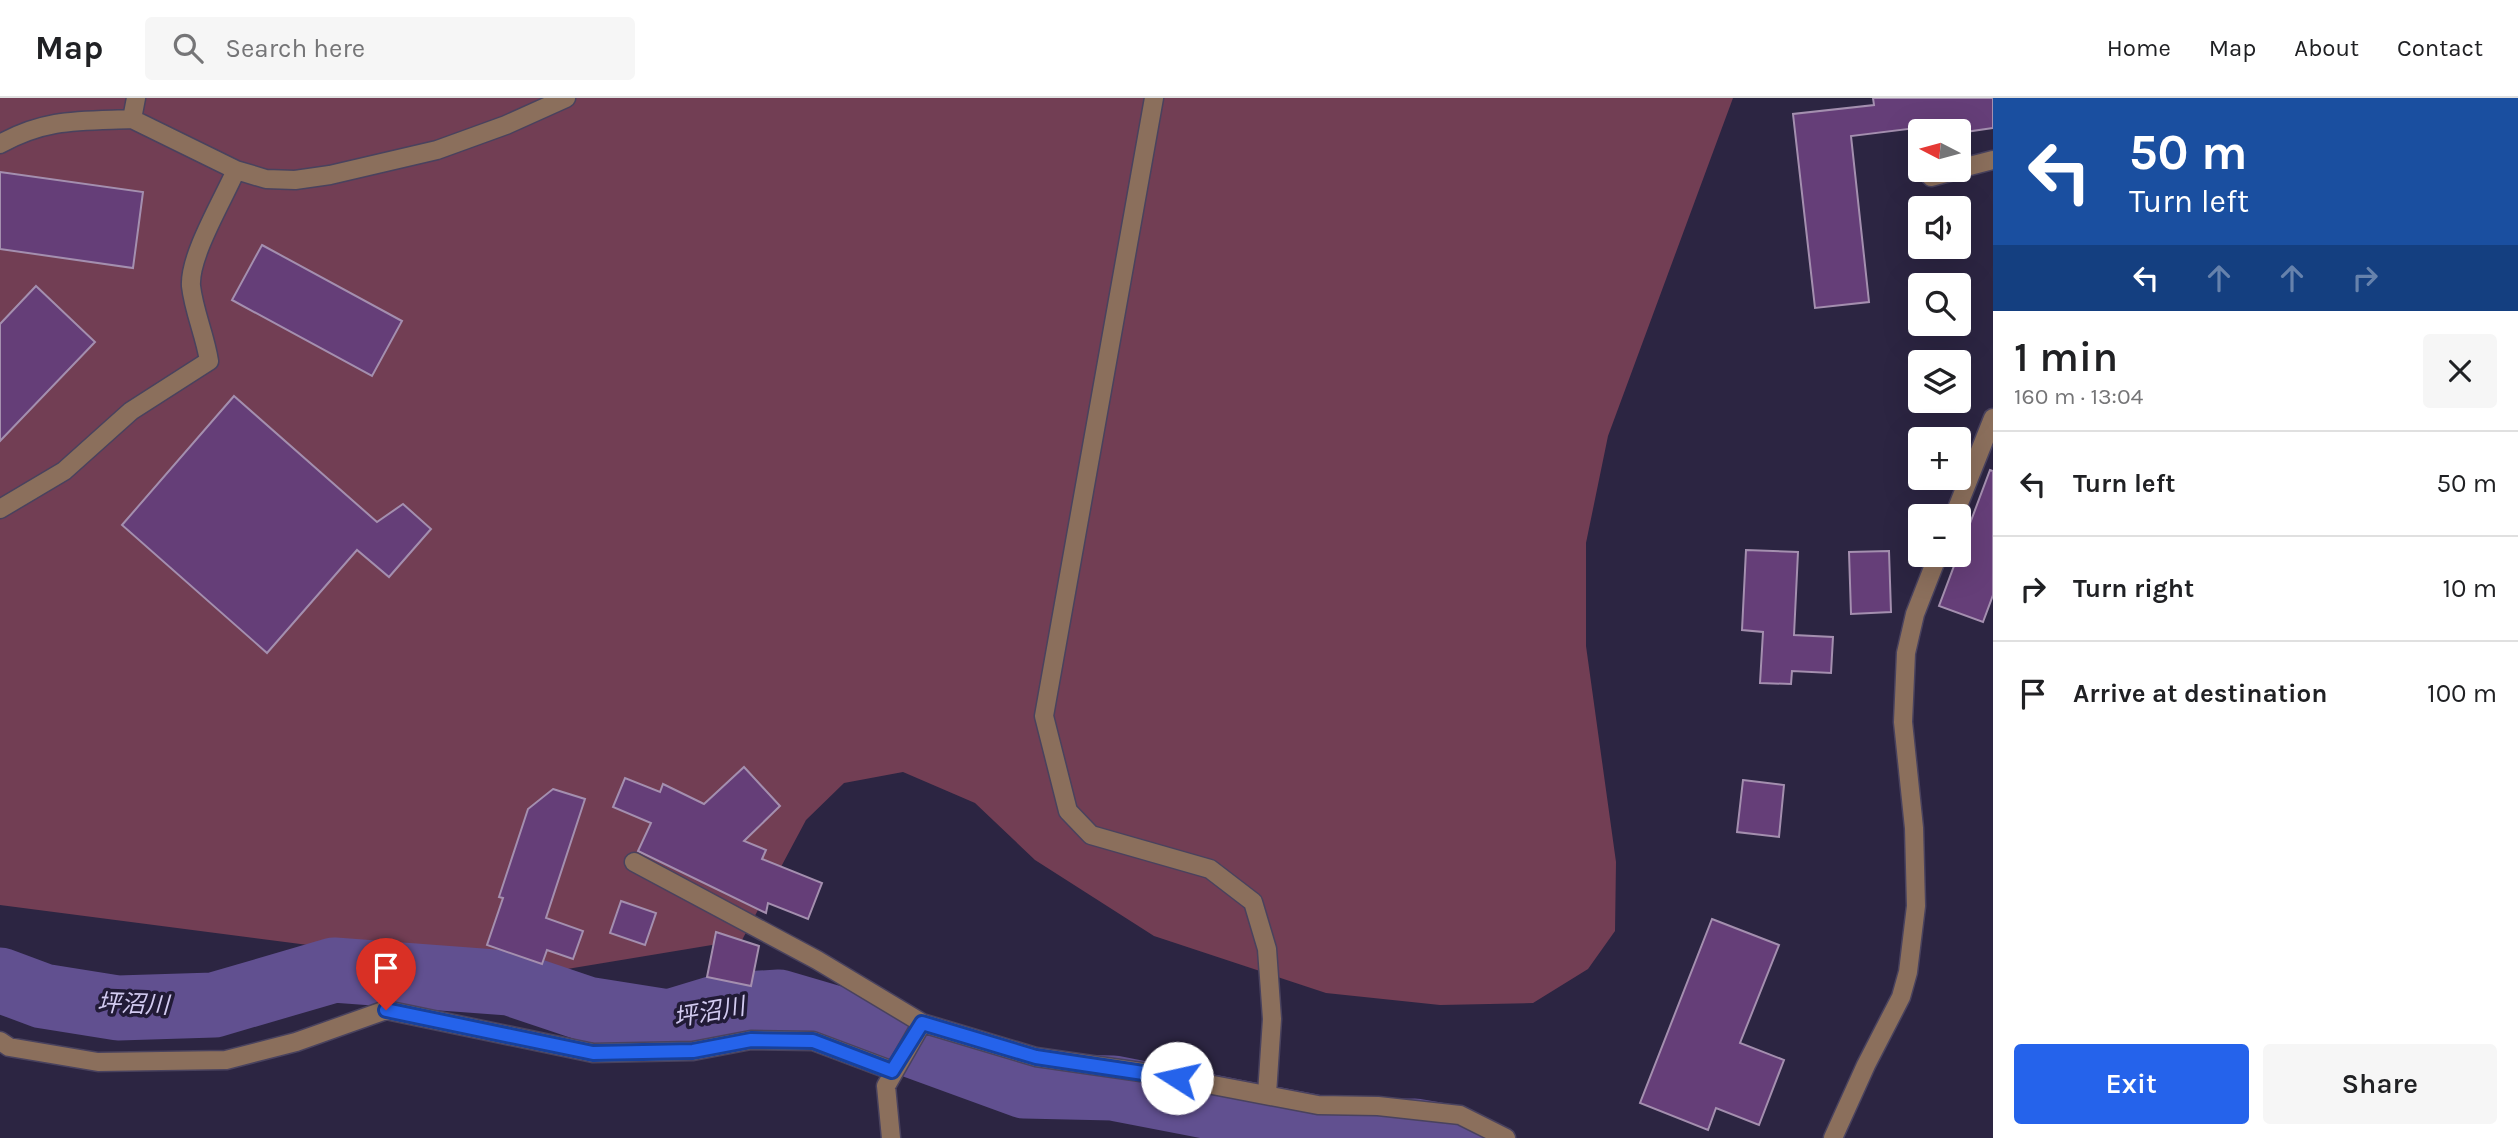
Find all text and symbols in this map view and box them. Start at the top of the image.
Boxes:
search box [145,17,635,80]
text: Map [35,29,103,67]
icon: search [169,29,207,67]
text: Search here [225,33,365,64]
text: Home [2107,34,2171,62]
text: Map [2209,34,2256,62]
text: About [2294,34,2359,62]
text: Contact [2397,34,2483,62]
north arrow [1908,119,1970,182]
map controls [1908,119,1971,567]
text: 50 m [2129,124,2247,181]
icon: left [2014,126,2105,217]
text: Turn left [2129,183,2249,220]
button: sound [1908,196,1971,259]
icon: left [2127,259,2165,297]
icon: ahead [2200,259,2238,297]
icon: ahead [2273,259,2311,297]
icon: right [2346,259,2384,297]
button: search [1908,273,1971,336]
text: 1 min [2014,332,2118,382]
button: close [2423,334,2497,408]
button: layers [1908,350,1971,413]
text: 160 m · 13:04 [2014,383,2143,410]
button: + [1908,427,1971,490]
icon: left [2014,465,2052,503]
text: Turn left [2073,468,2175,499]
text: 50 m [2436,468,2497,499]
button: − [1908,504,1971,567]
icon: right [2014,570,2052,608]
text: Turn right [2073,573,2194,604]
text: 10 m [2442,573,2497,604]
icon: arrive [2014,675,2052,713]
text: Arrive at destination [2073,678,2327,709]
text: 100 m [2427,678,2497,709]
pin [356,938,416,1010]
icon: arrive [367,949,405,987]
water label: 坪沼川 [97,989,172,1019]
water label: 坪沼川 [671,991,750,1032]
position arrow [1140,1041,1214,1115]
button: Exit [2014,1044,2249,1124]
button: Share [2263,1044,2497,1124]

